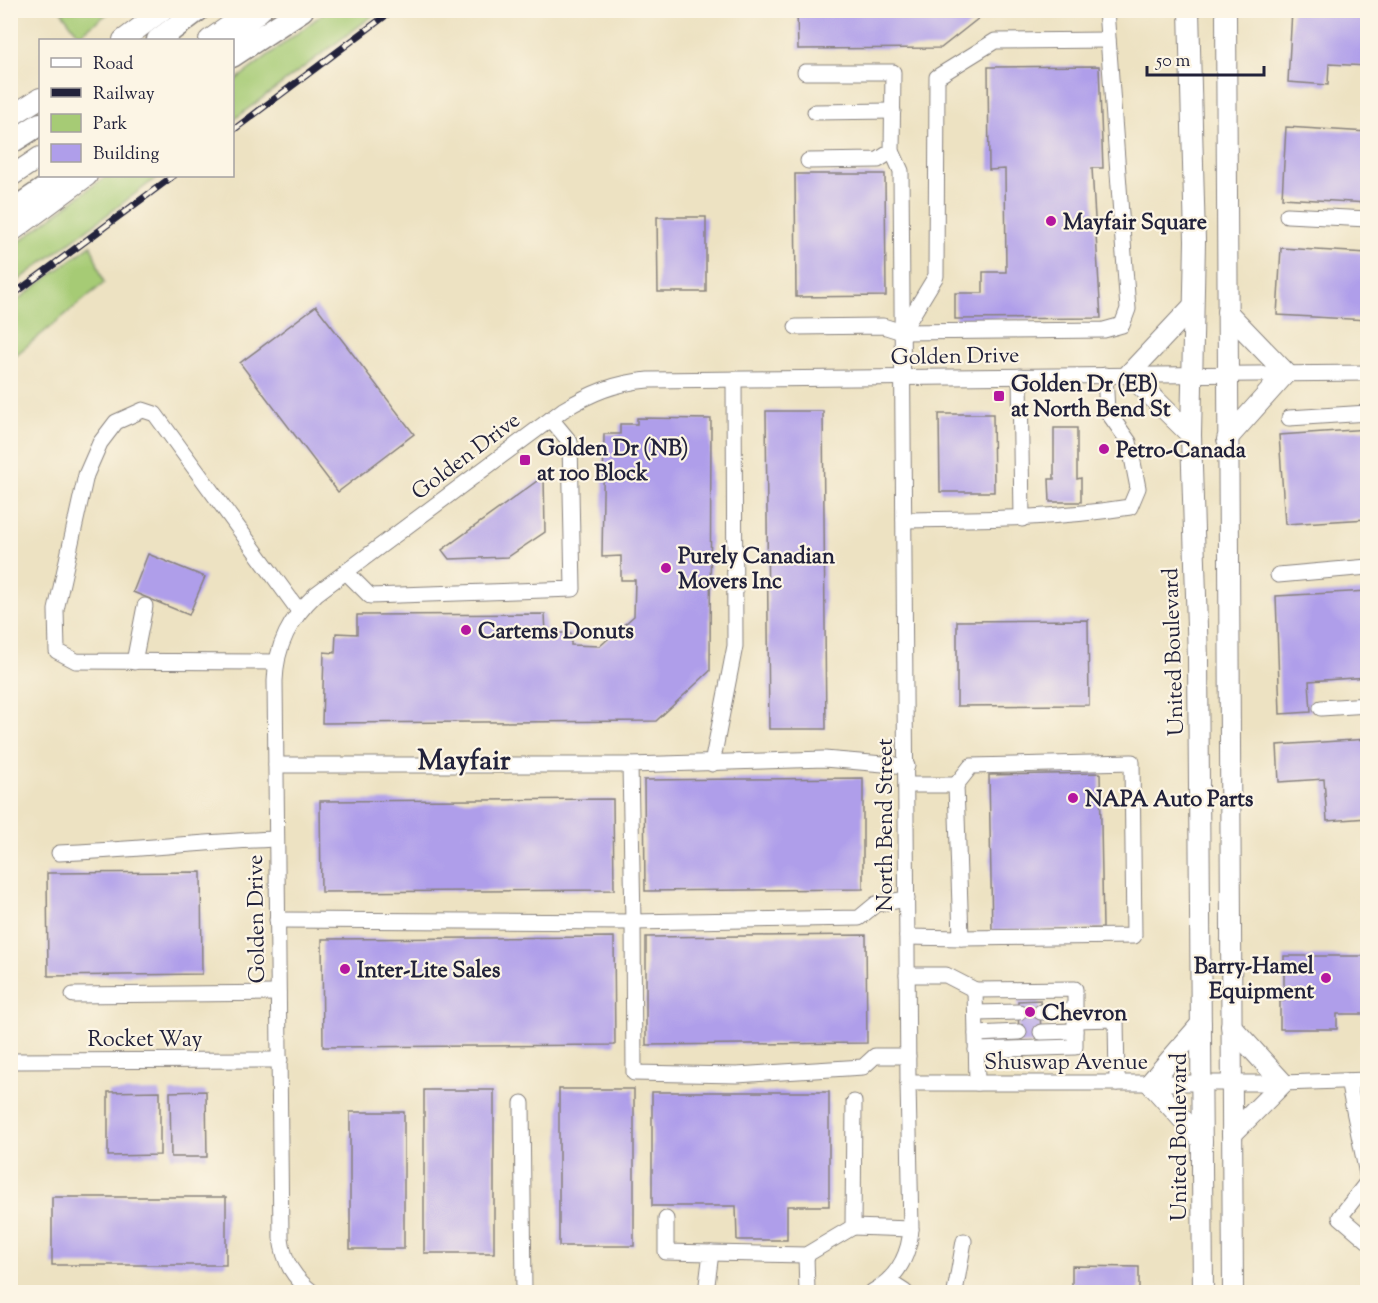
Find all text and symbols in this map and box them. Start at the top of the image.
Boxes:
legend [39,39,234,177]
scale bar [1147,39,1264,77]
text: 50 m [1155,49,1191,75]
text: Road [93,52,133,78]
text: Railway [93,82,155,108]
text: Park [93,112,128,138]
text: Building [93,142,159,168]
place label: Mayfair Square [1063,208,1207,240]
marker: Mayfair Square [1044,214,1058,228]
street label: Golden Drive [890,341,1020,375]
place label: Golden Dr (EB) at North Bend St [1011,370,1171,427]
marker: Golden Dr (EB) at North Bend St [992,389,1006,403]
street label: Golden Drive [406,406,528,509]
place label: Golden Dr (NB) at 100 Block [537,434,688,491]
place label: Petro-Canada [1116,436,1247,468]
marker: Petro-Canada [1097,442,1111,456]
marker: Golden Dr (NB) at 100 Block [518,453,532,467]
place label: Purely Canadian Movers Inc [678,542,835,599]
marker: Purely Canadian Movers Inc [659,561,673,575]
street label: United Boulevard [1156,567,1194,737]
place label: Cartems Donuts [478,617,634,649]
marker: Cartems Donuts [459,623,473,637]
street label: North Bend Street [871,738,903,912]
district label: Mayfair [417,742,511,782]
place label: NAPA Auto Parts [1085,785,1254,817]
marker: NAPA Auto Parts [1066,791,1080,805]
street label: Golden Drive [241,854,275,984]
place label: Barry-Hamel Equipment [1194,952,1315,1009]
place label: Inter-Lite Sales [357,956,501,988]
marker: Inter-Lite Sales [338,962,352,976]
marker: Barry-Hamel Equipment [1319,971,1333,985]
place label: Chevron [1042,999,1127,1031]
marker: Chevron [1023,1005,1037,1019]
street label: Rocket Way [88,1025,202,1057]
street label: Shuswap Avenue [984,1048,1148,1080]
street label: United Boulevard [1165,1053,1197,1221]

